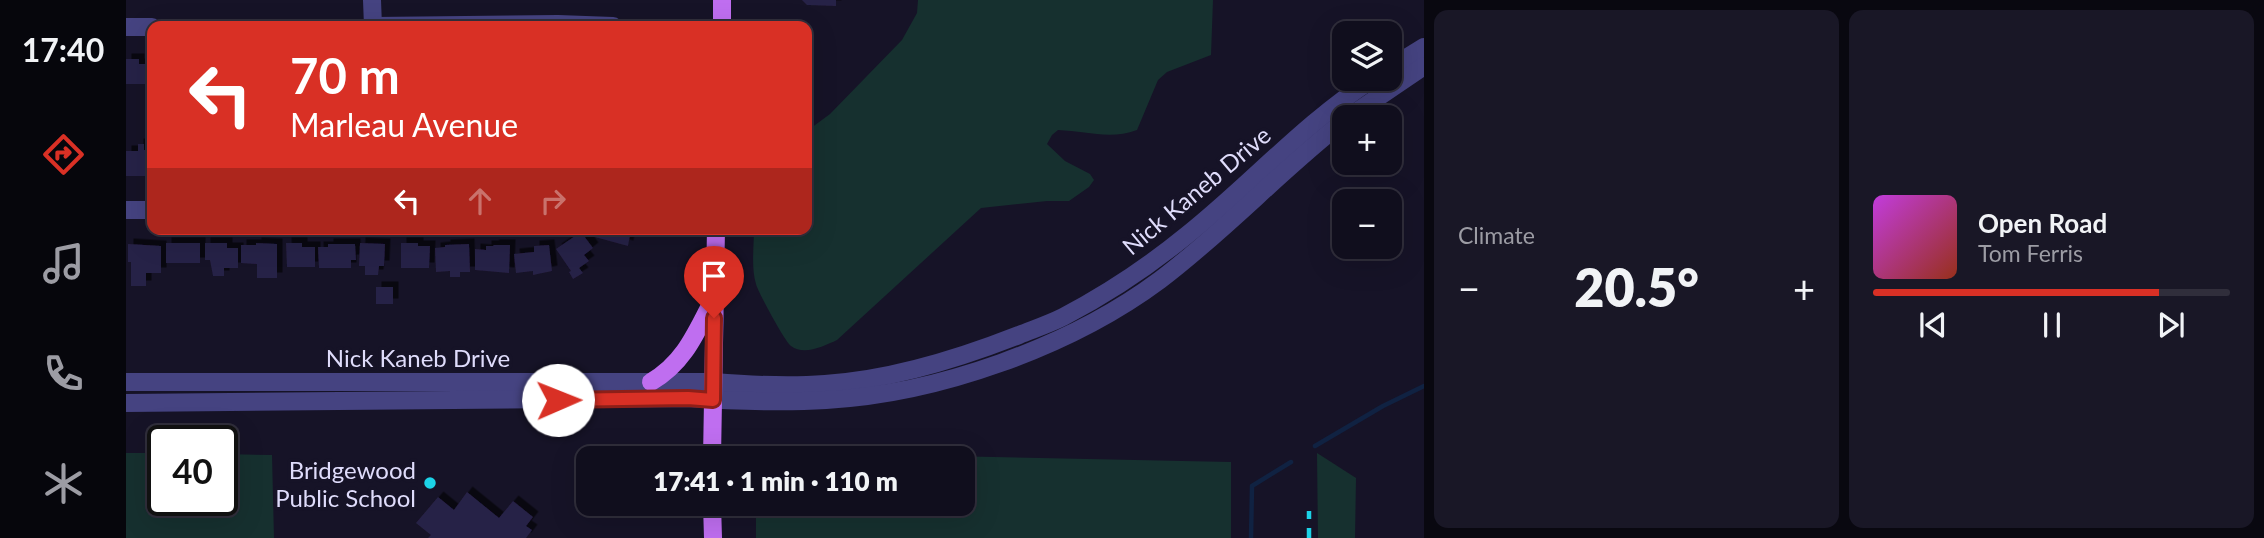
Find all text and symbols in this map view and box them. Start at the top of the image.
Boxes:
map controls [1332,21,1402,259]
button: layers [1332,21,1402,91]
text: 17:40 [22,30,104,69]
text: 70 m [290,46,400,104]
icon: left [175,49,266,140]
text: Marleau Avenue [290,105,518,144]
button: + [1332,105,1402,175]
street label: Nick Kaneb Drive [1116,120,1276,260]
icon: directions [39,130,88,179]
icon: left [388,182,426,220]
icon: ahead [461,182,499,220]
icon: right [534,182,572,220]
button: − [1332,189,1402,259]
text: Open Road [1978,207,2107,239]
text: Climate [1458,221,1535,249]
icon: music [39,239,88,288]
text: Tom Ferris [1978,239,2083,267]
pin [684,246,744,318]
text: 20.5° [1574,256,1699,318]
icon: arrive [695,257,733,295]
text: − [1458,265,1480,311]
text: + [1793,265,1815,311]
icon: previous [1914,306,1952,344]
icon: pause [2033,306,2071,344]
icon: next [2152,306,2190,344]
street label: Nick Kaneb Drive [326,343,510,372]
icon: phone [39,349,88,398]
position arrow [521,363,595,437]
speed limit sign: 40 [147,425,238,516]
place label: Bridgewood Public School [275,455,416,512]
icon: climate [39,459,88,508]
text: 17:41 · 1 min · 110 m [653,465,898,497]
marker: Bridgewood Public School [422,475,438,491]

